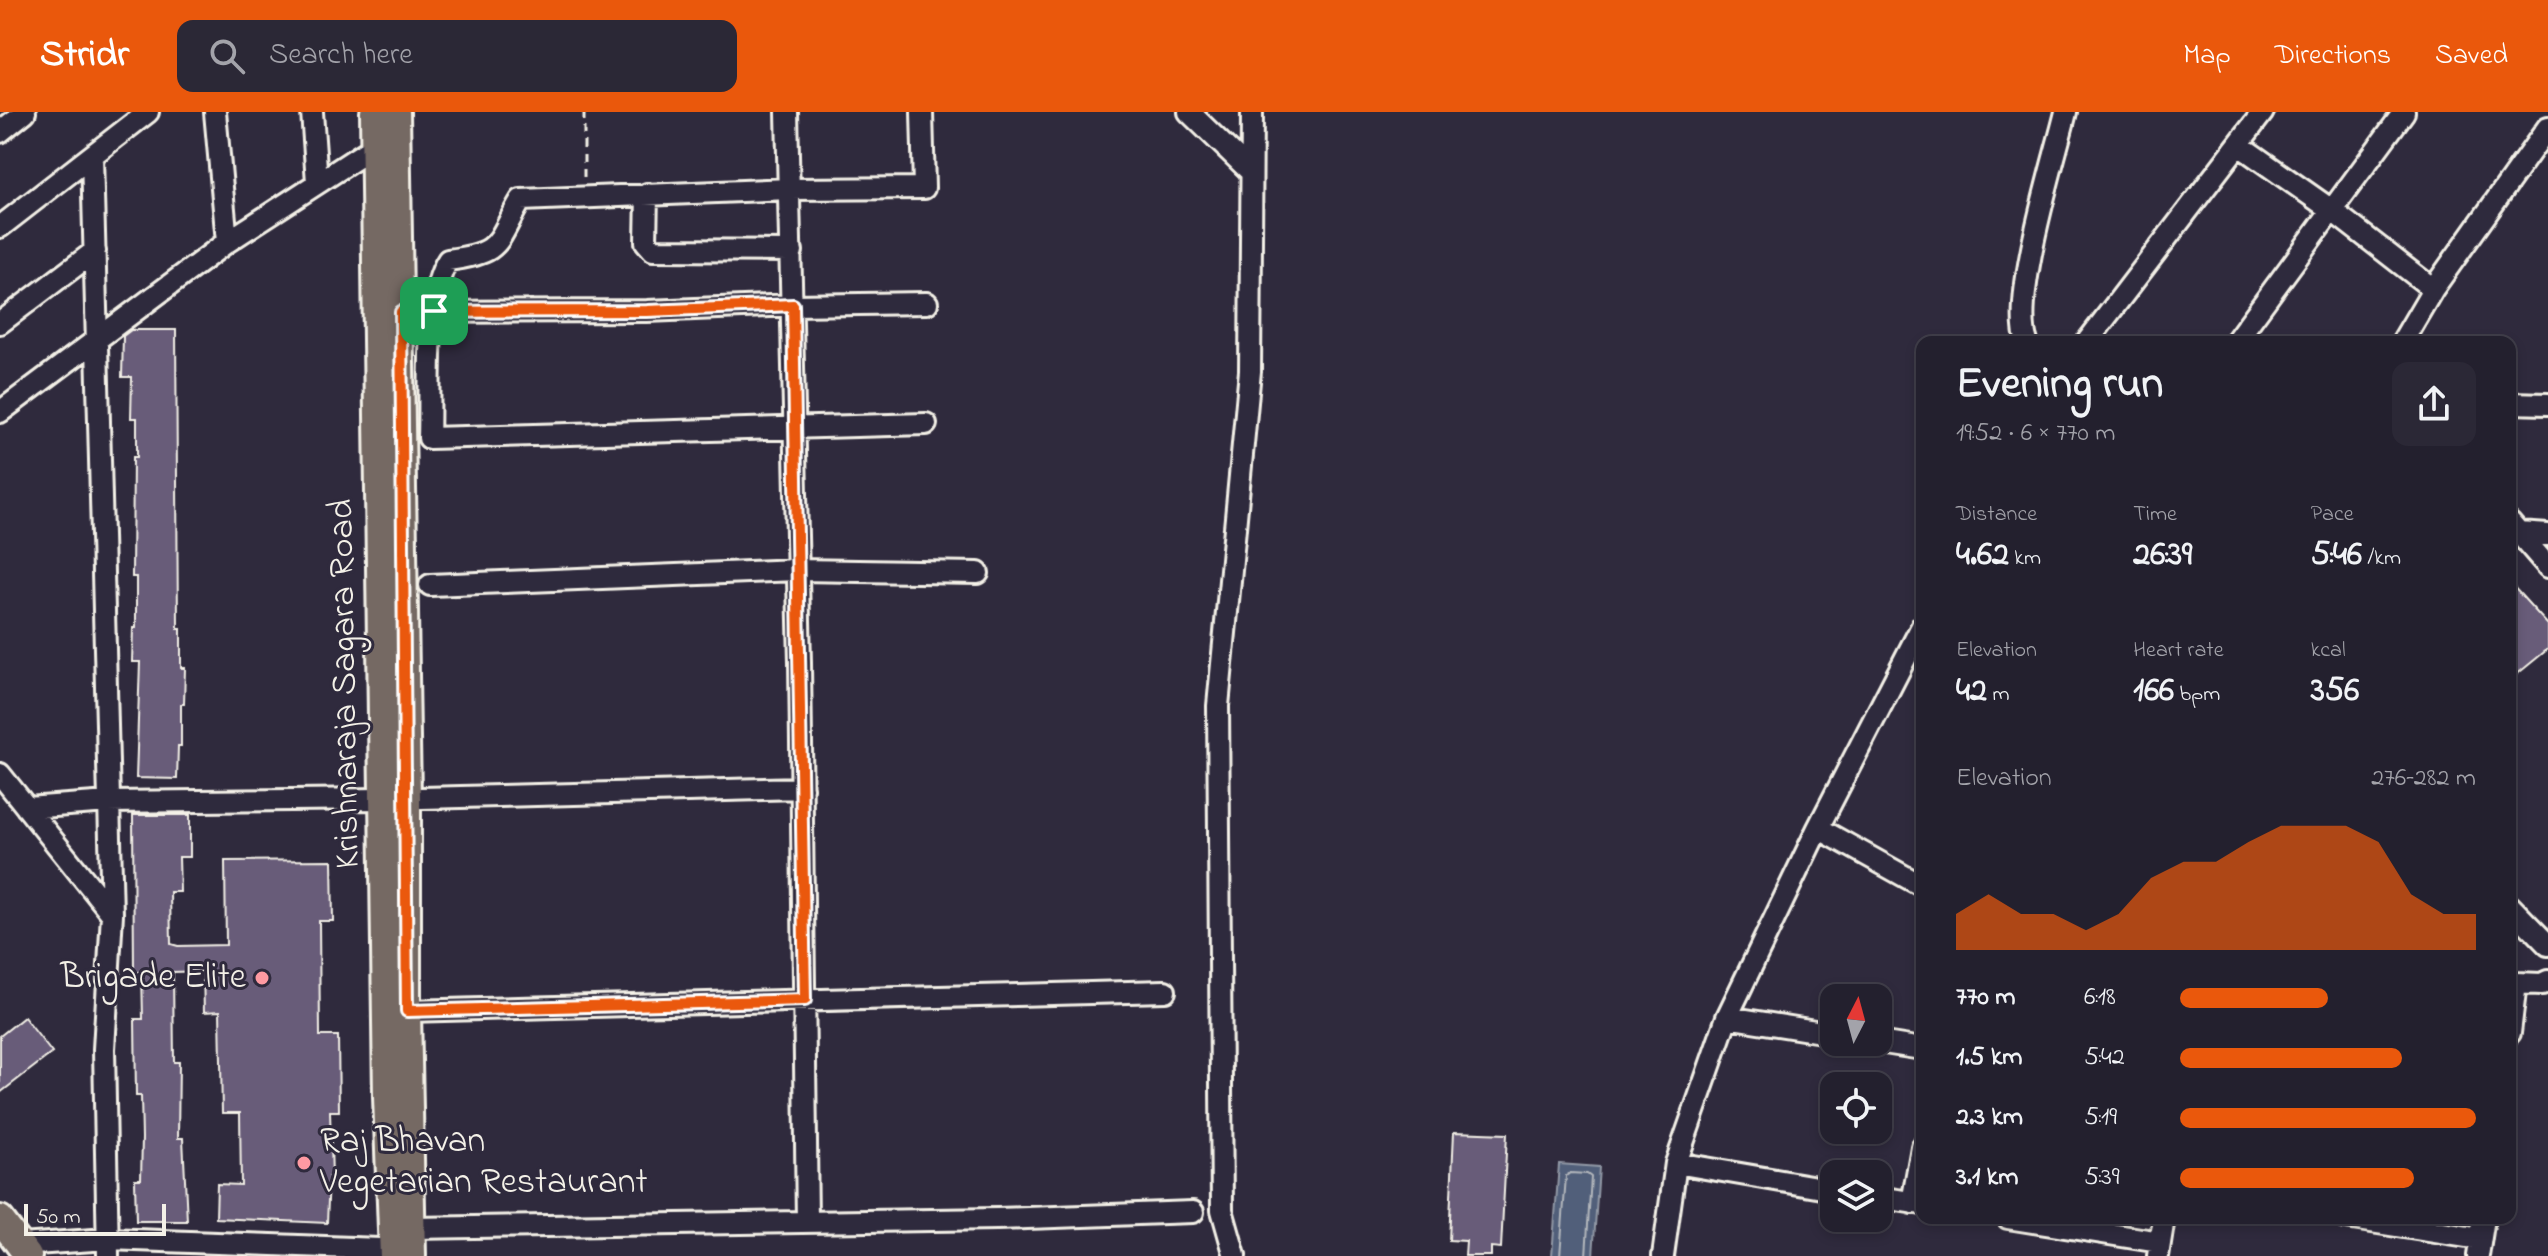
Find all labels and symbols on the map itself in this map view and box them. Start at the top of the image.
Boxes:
pin [400,277,468,345]
street label: Krishnaraja Sagara Road [316,499,376,869]
place label: Brigade Elite [60,952,247,1005]
marker: Brigade Elite [253,969,271,987]
north arrow [1820,984,1892,1056]
place label: Raj Bhavan Vegetarian Restaurant [319,1116,648,1210]
marker: Raj Bhavan Vegetarian Restaurant [295,1154,313,1172]
scale bar [24,1200,166,1236]

